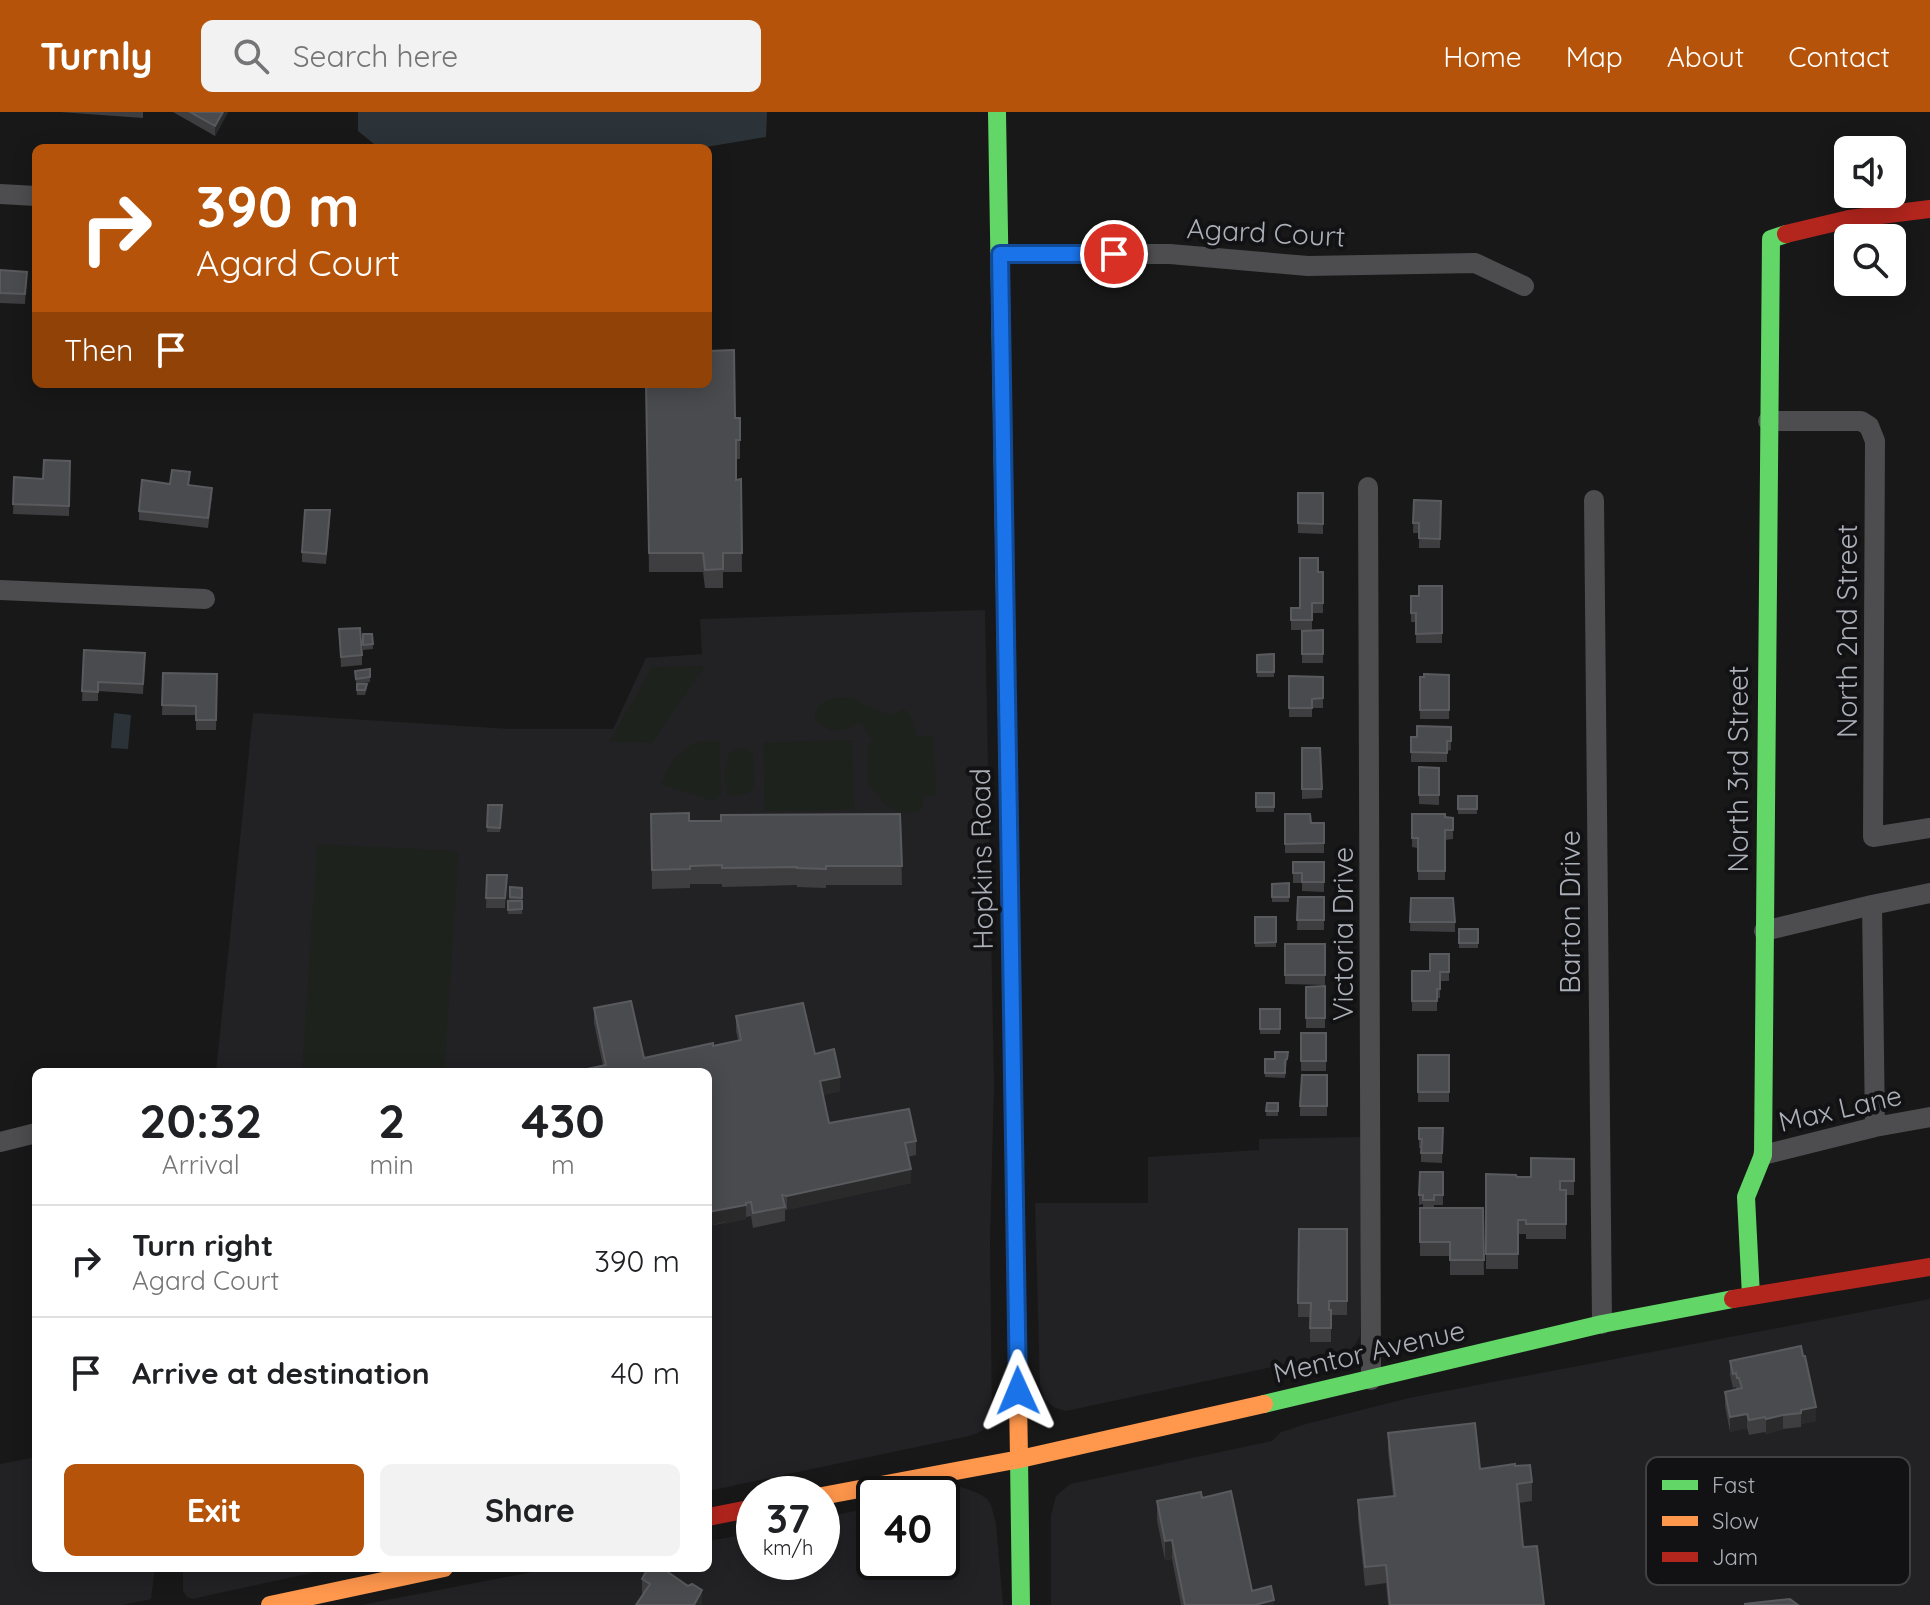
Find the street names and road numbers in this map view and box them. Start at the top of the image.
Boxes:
street label: Agard Court [1186,210,1346,254]
street label: North 2nd Street [1829,524,1864,738]
street label: North 3rd Street [1720,665,1755,873]
street label: Hopkins Road [962,768,1000,950]
street label: Barton Drive [1552,830,1587,994]
street label: Victoria Drive [1325,847,1360,1021]
street label: Max Lane [1775,1077,1905,1139]
street label: Mentor Avenue [1270,1312,1468,1390]

